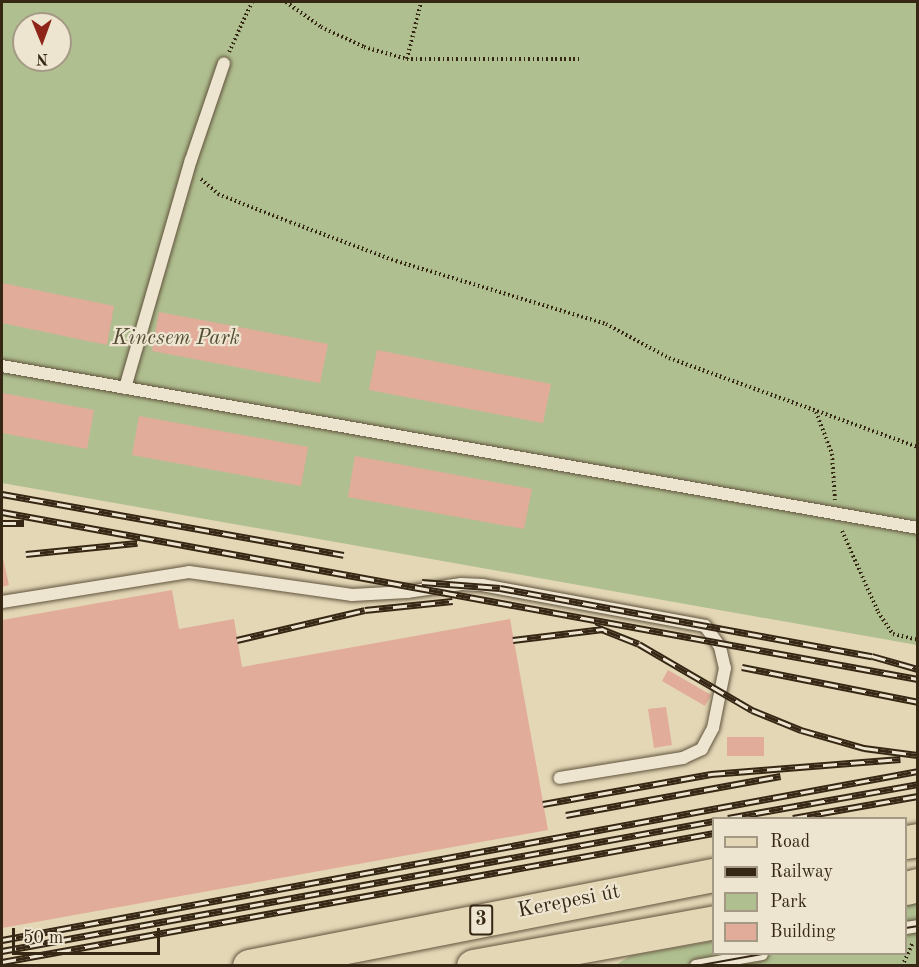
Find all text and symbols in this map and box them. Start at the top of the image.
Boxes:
north arrow [12,12,72,72]
text: N [36,50,49,66]
park label: Kincsem Park [112,326,240,352]
legend [712,817,907,955]
text: Road [770,833,810,851]
text: Railway [770,863,833,881]
street label: Kerepesi út [516,880,622,924]
text: Park [770,893,807,911]
road number: 3 [469,903,493,937]
scale bar [15,916,164,954]
text: Building [770,923,835,941]
text: 50 m [23,929,63,947]

